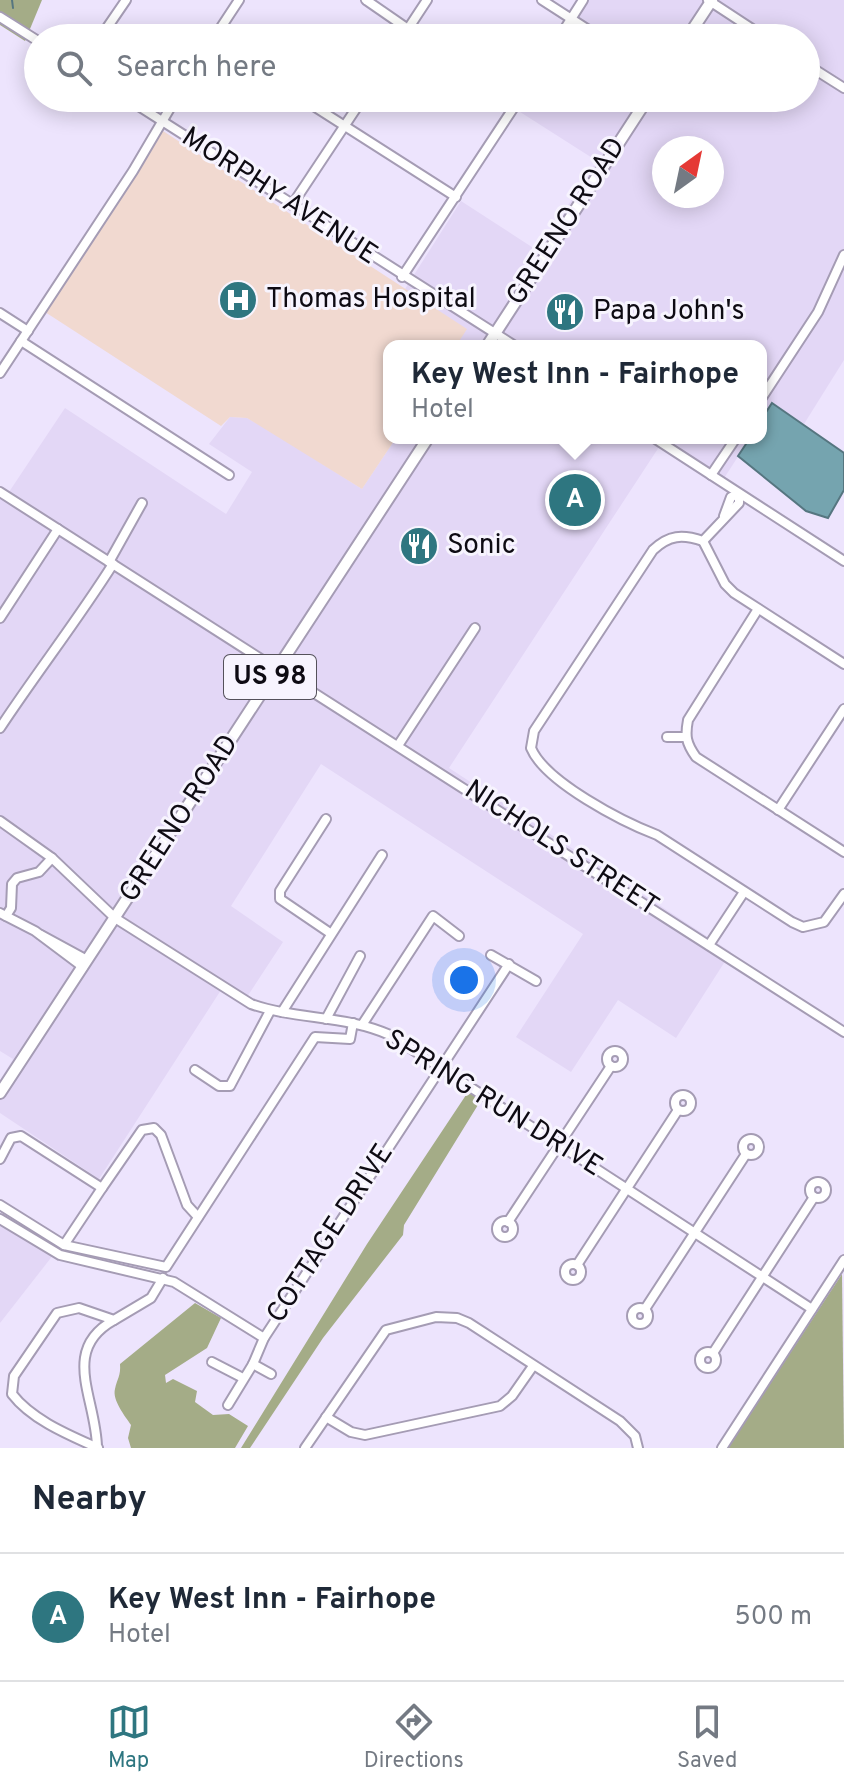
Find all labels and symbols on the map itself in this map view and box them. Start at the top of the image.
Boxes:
street label: MORPHY AVENUE [174,120,384,274]
street label: GREENO ROAD [499,131,635,313]
north arrow [652,136,724,208]
hospital icon: Thomas Hospital [217,279,259,321]
place label: Thomas Hospital [266,282,476,318]
restaurant icon: Papa John's [544,291,586,333]
place label: Papa John's [593,294,745,330]
pin: A [549,470,601,530]
restaurant icon: Sonic [398,525,440,567]
place label: Sonic [447,528,516,564]
road number: US 98 [224,655,316,699]
street label: GREENO ROAD [112,728,248,910]
street label: NICHOLS STREET [457,773,665,925]
your location [444,960,484,1000]
street label: SPRING RUN DRIVE [377,1022,609,1186]
street label: COTTAGE DRIVE [260,1138,402,1330]

